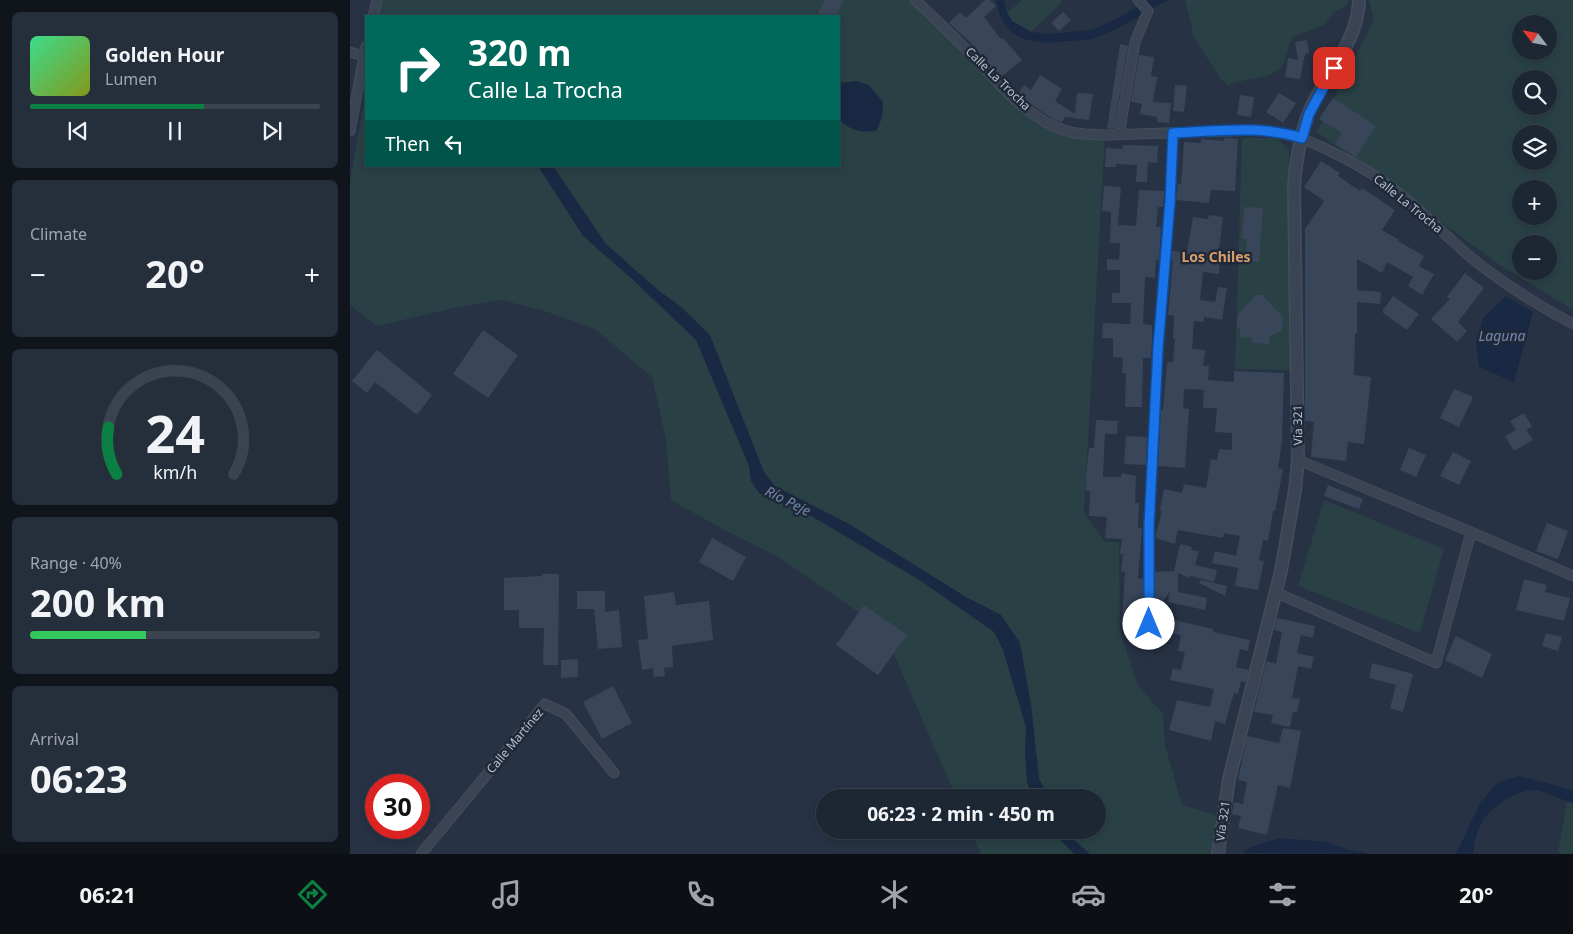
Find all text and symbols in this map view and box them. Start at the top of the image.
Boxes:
north arrow [1512,15,1558,60]
map controls [1512,15,1557,280]
text: 320 m [468,29,571,76]
icon: right [385,35,450,100]
text: Golden Hour [105,42,224,68]
street label: Calle La Trocha [962,43,1035,114]
pin [1313,47,1355,89]
icon: arrive [1320,54,1348,82]
text: Lumen [105,68,157,90]
button: search [1512,70,1557,115]
text: Calle La Trocha [468,74,623,104]
icon: previous [64,117,92,145]
icon: pause [161,117,189,145]
icon: next [258,117,286,145]
button: layers [1512,125,1557,170]
icon: left [440,130,468,158]
text: Then [385,131,430,157]
street label: Calle La Trocha [1370,170,1446,237]
button: + [1512,180,1557,225]
text: Climate [30,223,87,245]
button: − [1512,235,1557,280]
text: 20° [145,247,205,299]
district label: Los Chiles [1181,247,1251,266]
text: − [30,255,46,293]
text: + [304,255,320,293]
water label: Laguna [1479,326,1526,345]
text: 24 [145,397,205,468]
street label: Vía 321 [1289,404,1306,446]
text: km/h [153,460,197,484]
water label: Río Peje [762,481,814,520]
text: Range · 40% [30,552,122,574]
text: 200 km [30,576,166,628]
position arrow [1122,597,1174,649]
street label: Calle Martínez [482,704,547,777]
text: Arrival [30,728,79,750]
text: 06:23 [30,752,128,804]
speed limit sign: 30 [365,774,430,839]
street label: Vía 321 [1211,800,1234,842]
text: 06:23 · 2 min · 450 m [867,801,1055,827]
icon: directions [295,877,330,912]
icon: music [489,877,524,912]
icon: phone [683,877,718,912]
icon: climate [877,877,912,912]
icon: car [1071,877,1106,912]
icon: filters [1265,877,1300,912]
text: 06:21 [79,879,136,909]
text: 20° [1459,879,1493,909]

